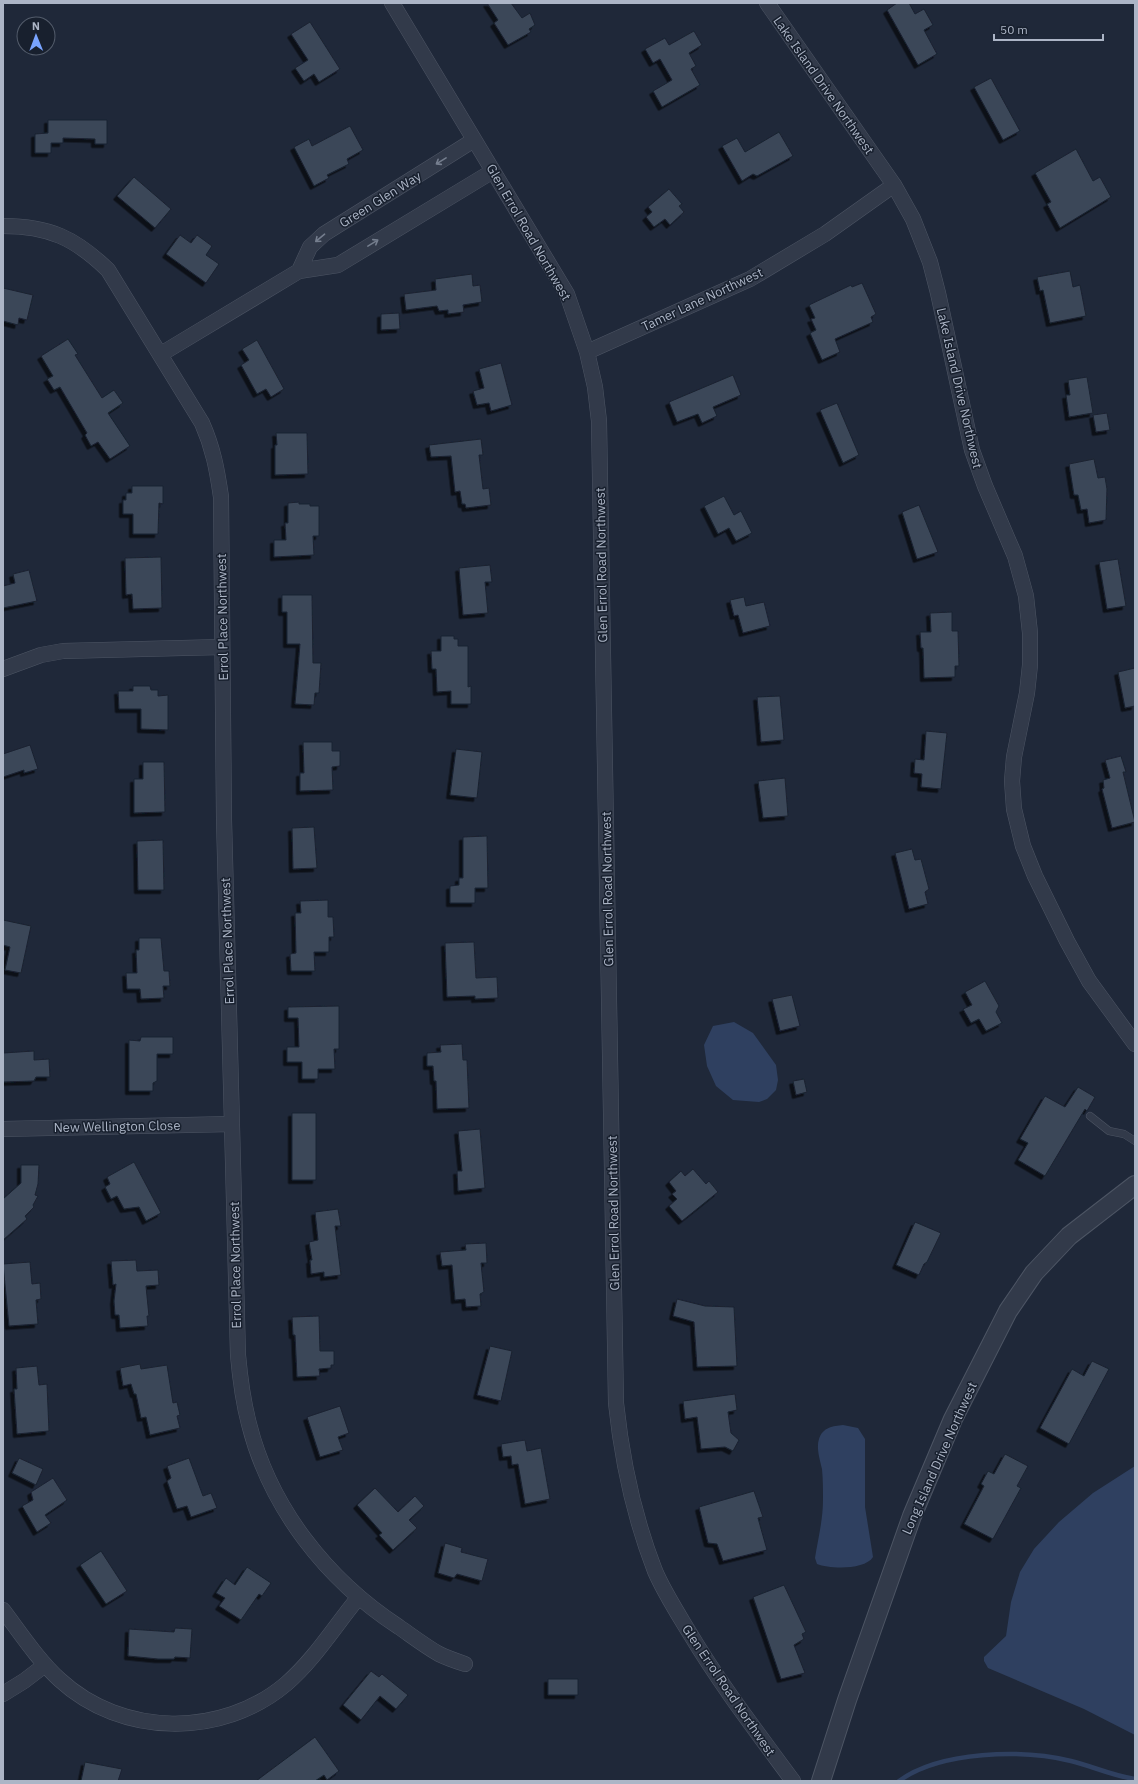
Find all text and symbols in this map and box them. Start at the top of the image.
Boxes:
street label: Lake Island Drive Northwest [769,13,878,158]
north arrow [16,16,56,56]
scale bar [994,16,1103,42]
text: N [32,19,40,33]
text: 50 m [1000,22,1028,37]
one-way arrow [435,157,447,165]
street label: Glen Errol Road Northwest [482,161,575,304]
street label: Green Glen Way [336,167,425,231]
one-way arrow [314,234,325,243]
one-way arrow [367,239,379,247]
street label: Tamer Lane Northwest [639,264,766,335]
street label: Lake Island Drive Northwest [933,306,986,470]
street label: Glen Errol Road Northwest [592,487,611,643]
street label: Errol Place Northwest [213,553,232,681]
street label: Glen Errol Road Northwest [598,811,617,967]
street label: Errol Place Northwest [217,877,238,1005]
street label: New Wellington Close [53,1117,181,1136]
street label: Glen Errol Road Northwest [604,1135,623,1291]
street label: Errol Place Northwest [226,1201,245,1329]
street label: Long Island Drive Northwest [898,1379,981,1537]
street label: Glen Errol Road Northwest [678,1621,779,1759]

